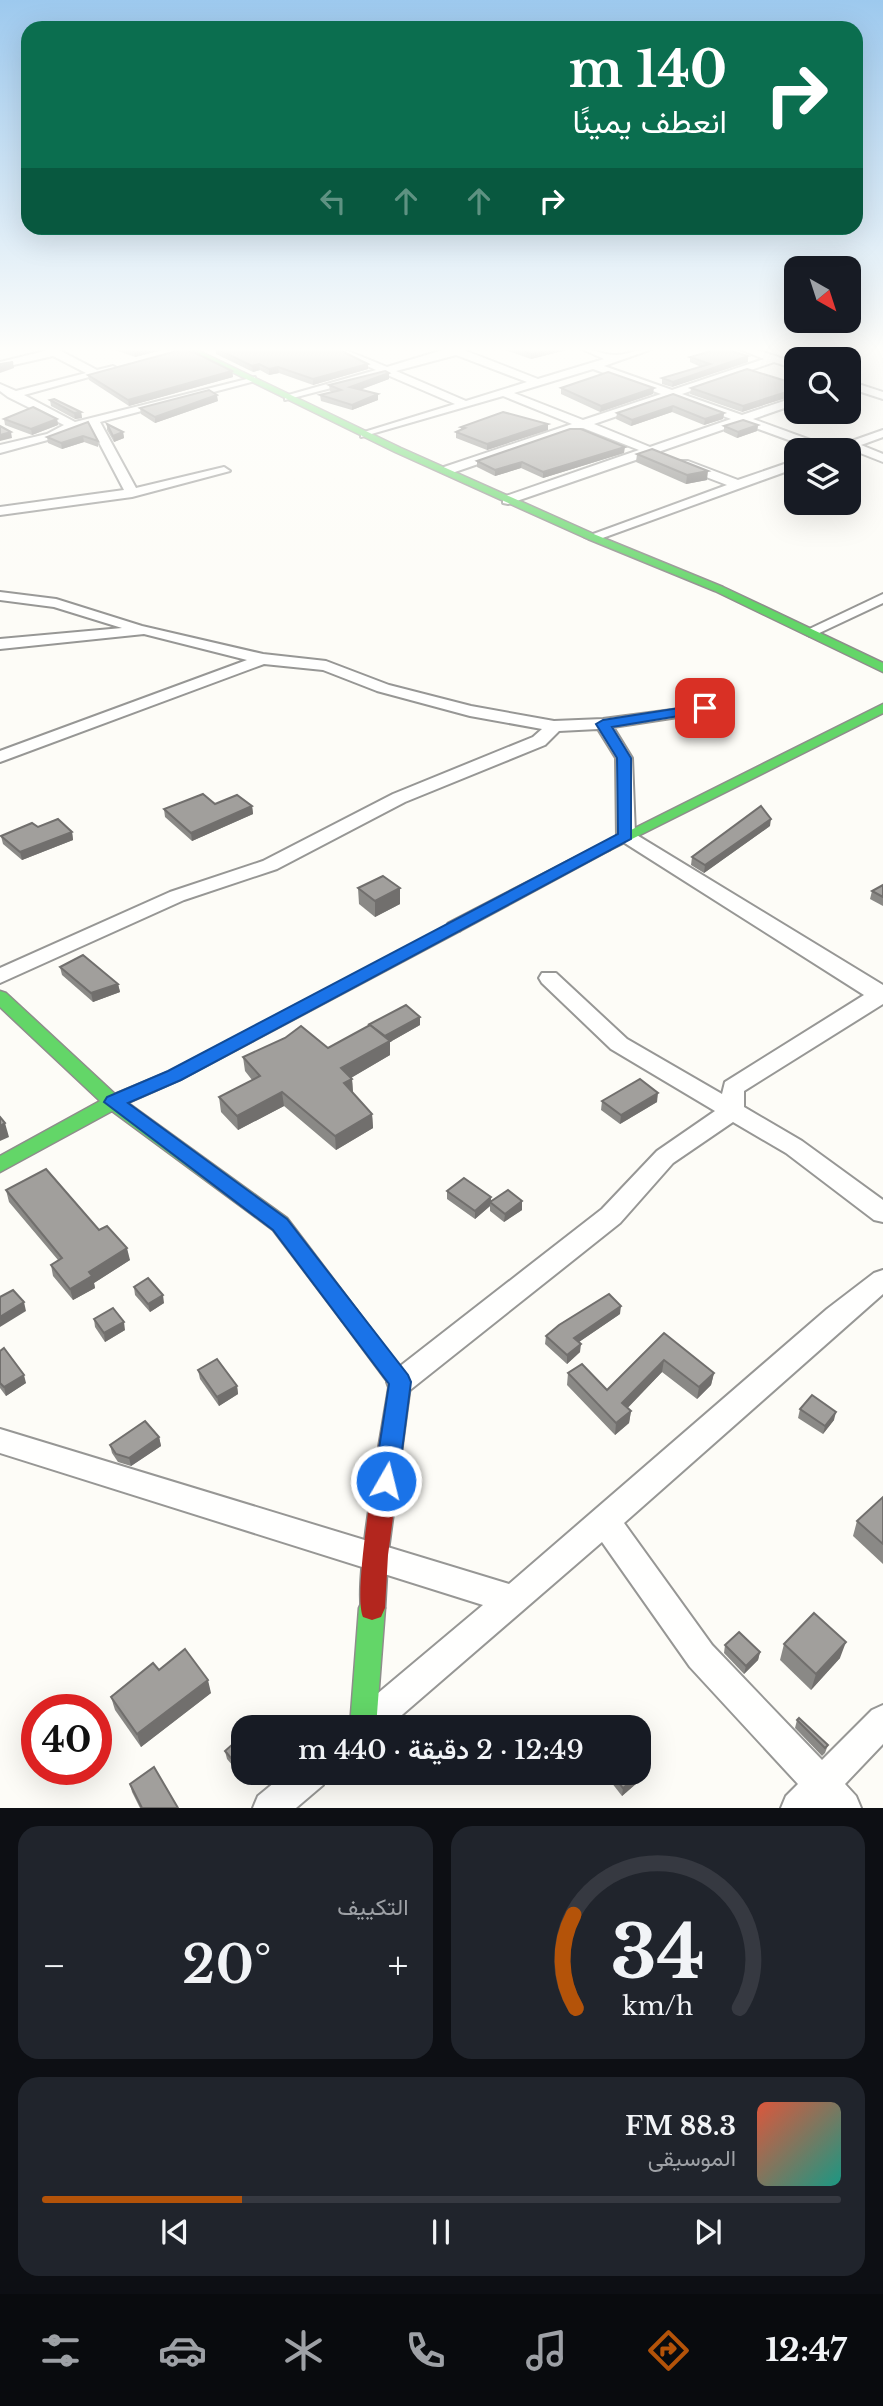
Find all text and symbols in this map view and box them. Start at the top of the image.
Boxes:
text: 140 m [569,39,727,100]
icon: right [751,49,842,140]
text: انعطف يمينًا [573,102,727,142]
icon: left [314,182,352,220]
icon: ahead [387,182,425,220]
icon: ahead [460,182,498,220]
icon: right [533,182,571,220]
north arrow [784,256,861,332]
map controls [784,256,861,515]
button: search [784,347,861,424]
button: layers [784,438,861,515]
pin [675,678,735,738]
icon: arrive [686,689,724,727]
position arrow [349,1444,423,1518]
speed limit sign: 40 [21,1694,112,1785]
text: 12:49 · 2 دقيقة · 440 m [298,1734,584,1766]
text: التكييف [337,1893,409,1921]
text: 34 [610,1908,705,1999]
text: 20° [182,1933,272,1997]
text: − [42,1942,66,1989]
text: + [388,1942,408,1989]
text: km/h [622,1991,693,2022]
text: 88.3 FM [625,2110,736,2142]
text: الموسيقى [648,2144,736,2172]
icon: previous [156,2213,194,2251]
icon: pause [422,2213,460,2251]
icon: next [689,2213,727,2251]
icon: filters [36,2326,85,2375]
icon: car [158,2326,207,2375]
icon: climate [279,2326,328,2375]
icon: phone [401,2326,450,2375]
icon: music [522,2326,571,2375]
icon: directions [644,2326,693,2375]
text: 12:47 [765,2330,847,2370]

